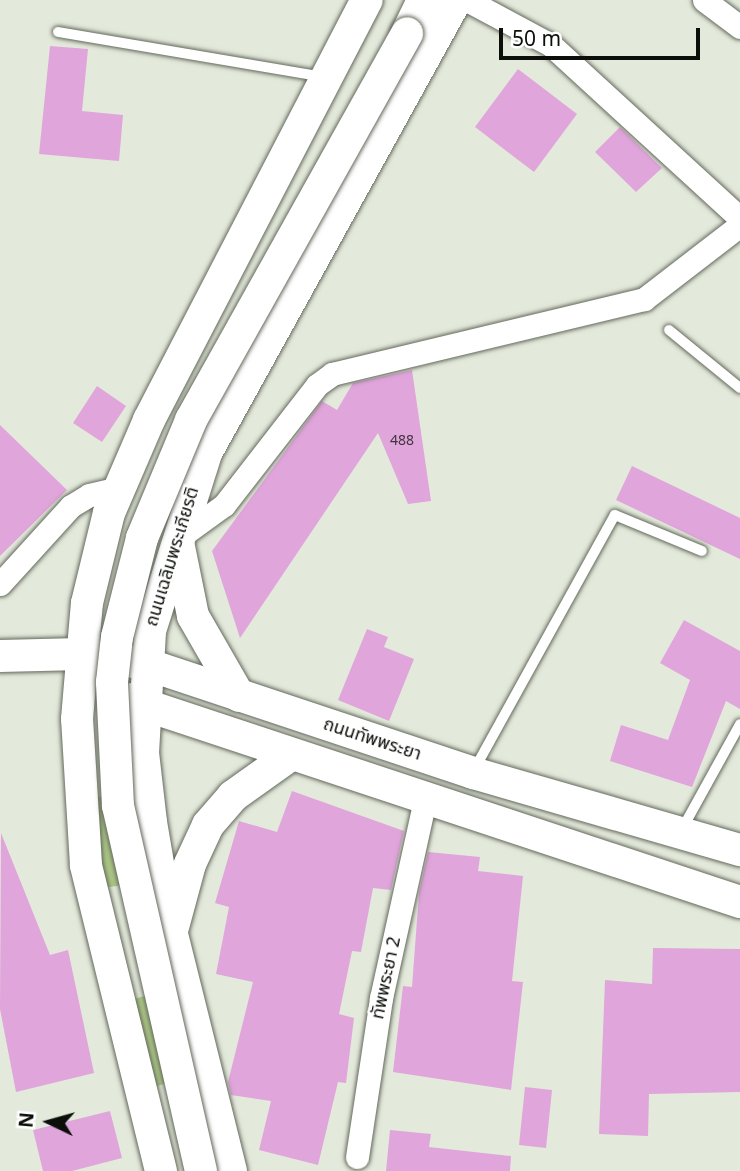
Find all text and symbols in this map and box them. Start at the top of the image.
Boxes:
scale bar [502,14,703,58]
text: 50 m [512,24,561,55]
house number: 488 [390,433,414,449]
street label: ถนนเฉลิมพระเกียรติ [142,485,204,629]
street label: ถนนทัพพระยา [320,714,424,766]
street label: ทัพพระยา 2 [368,935,406,1021]
north arrow [14,1087,84,1157]
text: N [12,1111,43,1129]

